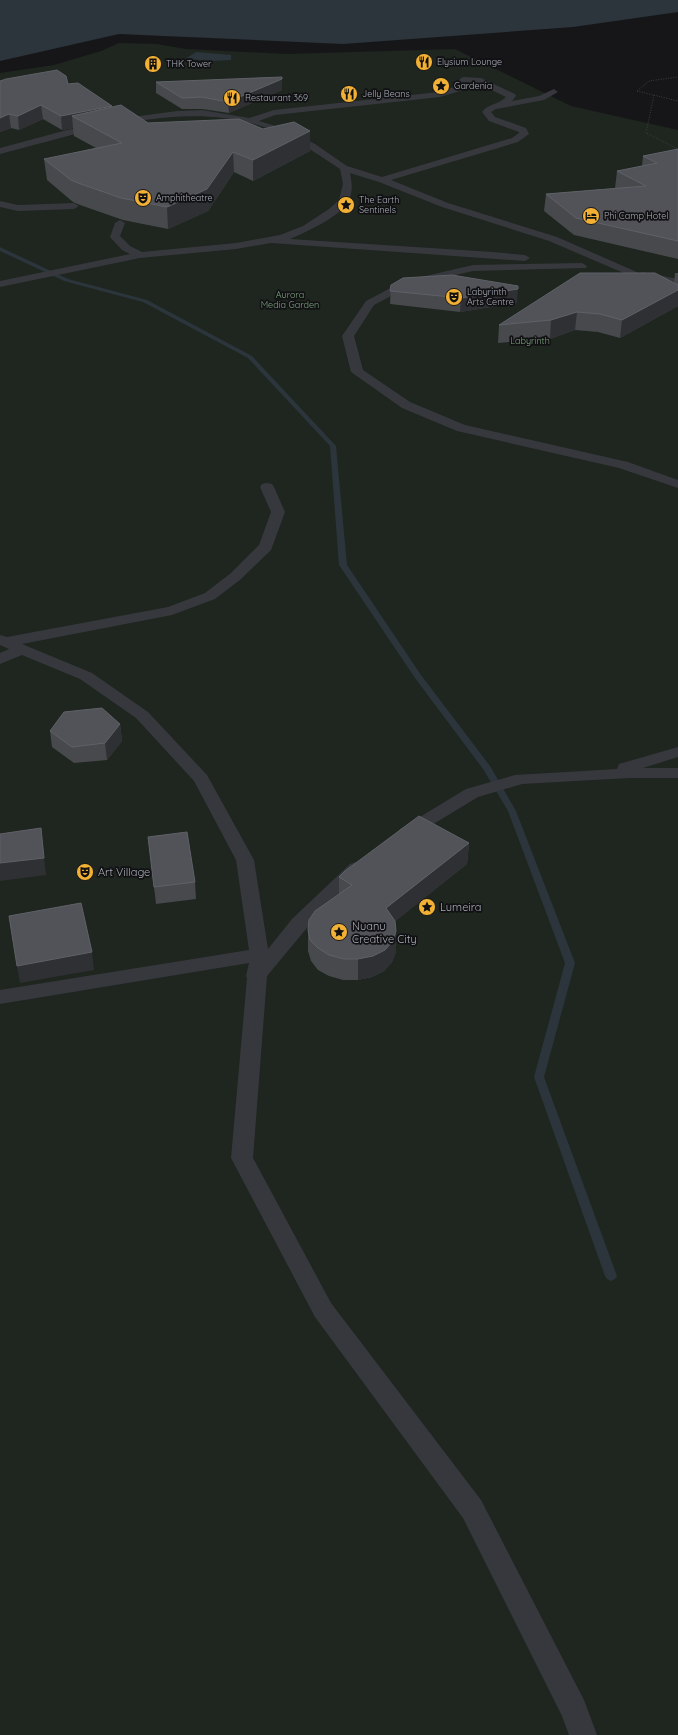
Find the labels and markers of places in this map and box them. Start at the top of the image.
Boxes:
restaurant icon: Elysium Lounge [414,52,434,72]
building icon: THK Tower [143,54,163,74]
place label: Elysium Lounge [437,56,502,67]
place label: THK Tower [166,58,212,69]
place icon: Gardenia [431,76,451,96]
place label: Gardenia [454,80,492,91]
restaurant icon: Jelly Beans [339,84,359,104]
restaurant icon: Restaurant 369 [222,88,242,108]
place label: Jelly Beans [362,88,410,99]
place label: Restaurant 369 [245,92,308,103]
theatre icon: Amphitheatre [133,188,153,208]
place label: Amphitheatre [156,192,213,203]
place label: The Earth Sentinels [359,194,399,215]
place icon: The Earth Sentinels [336,195,356,215]
hotel icon: Phi Camp Hotel [581,206,601,226]
place label: Phi Camp Hotel [604,210,668,221]
place label: Labyrinth Arts Centre [467,286,514,307]
theatre icon: Labyrinth Arts Centre [444,287,464,307]
theatre icon: Art Village [75,862,95,882]
place label: Art Village [98,865,150,879]
place icon: Lumeira [417,897,437,917]
place label: Lumeira [440,900,481,914]
place label: Nuanu Creative City [352,919,417,946]
place icon: Nuanu Creative City [329,922,349,942]

